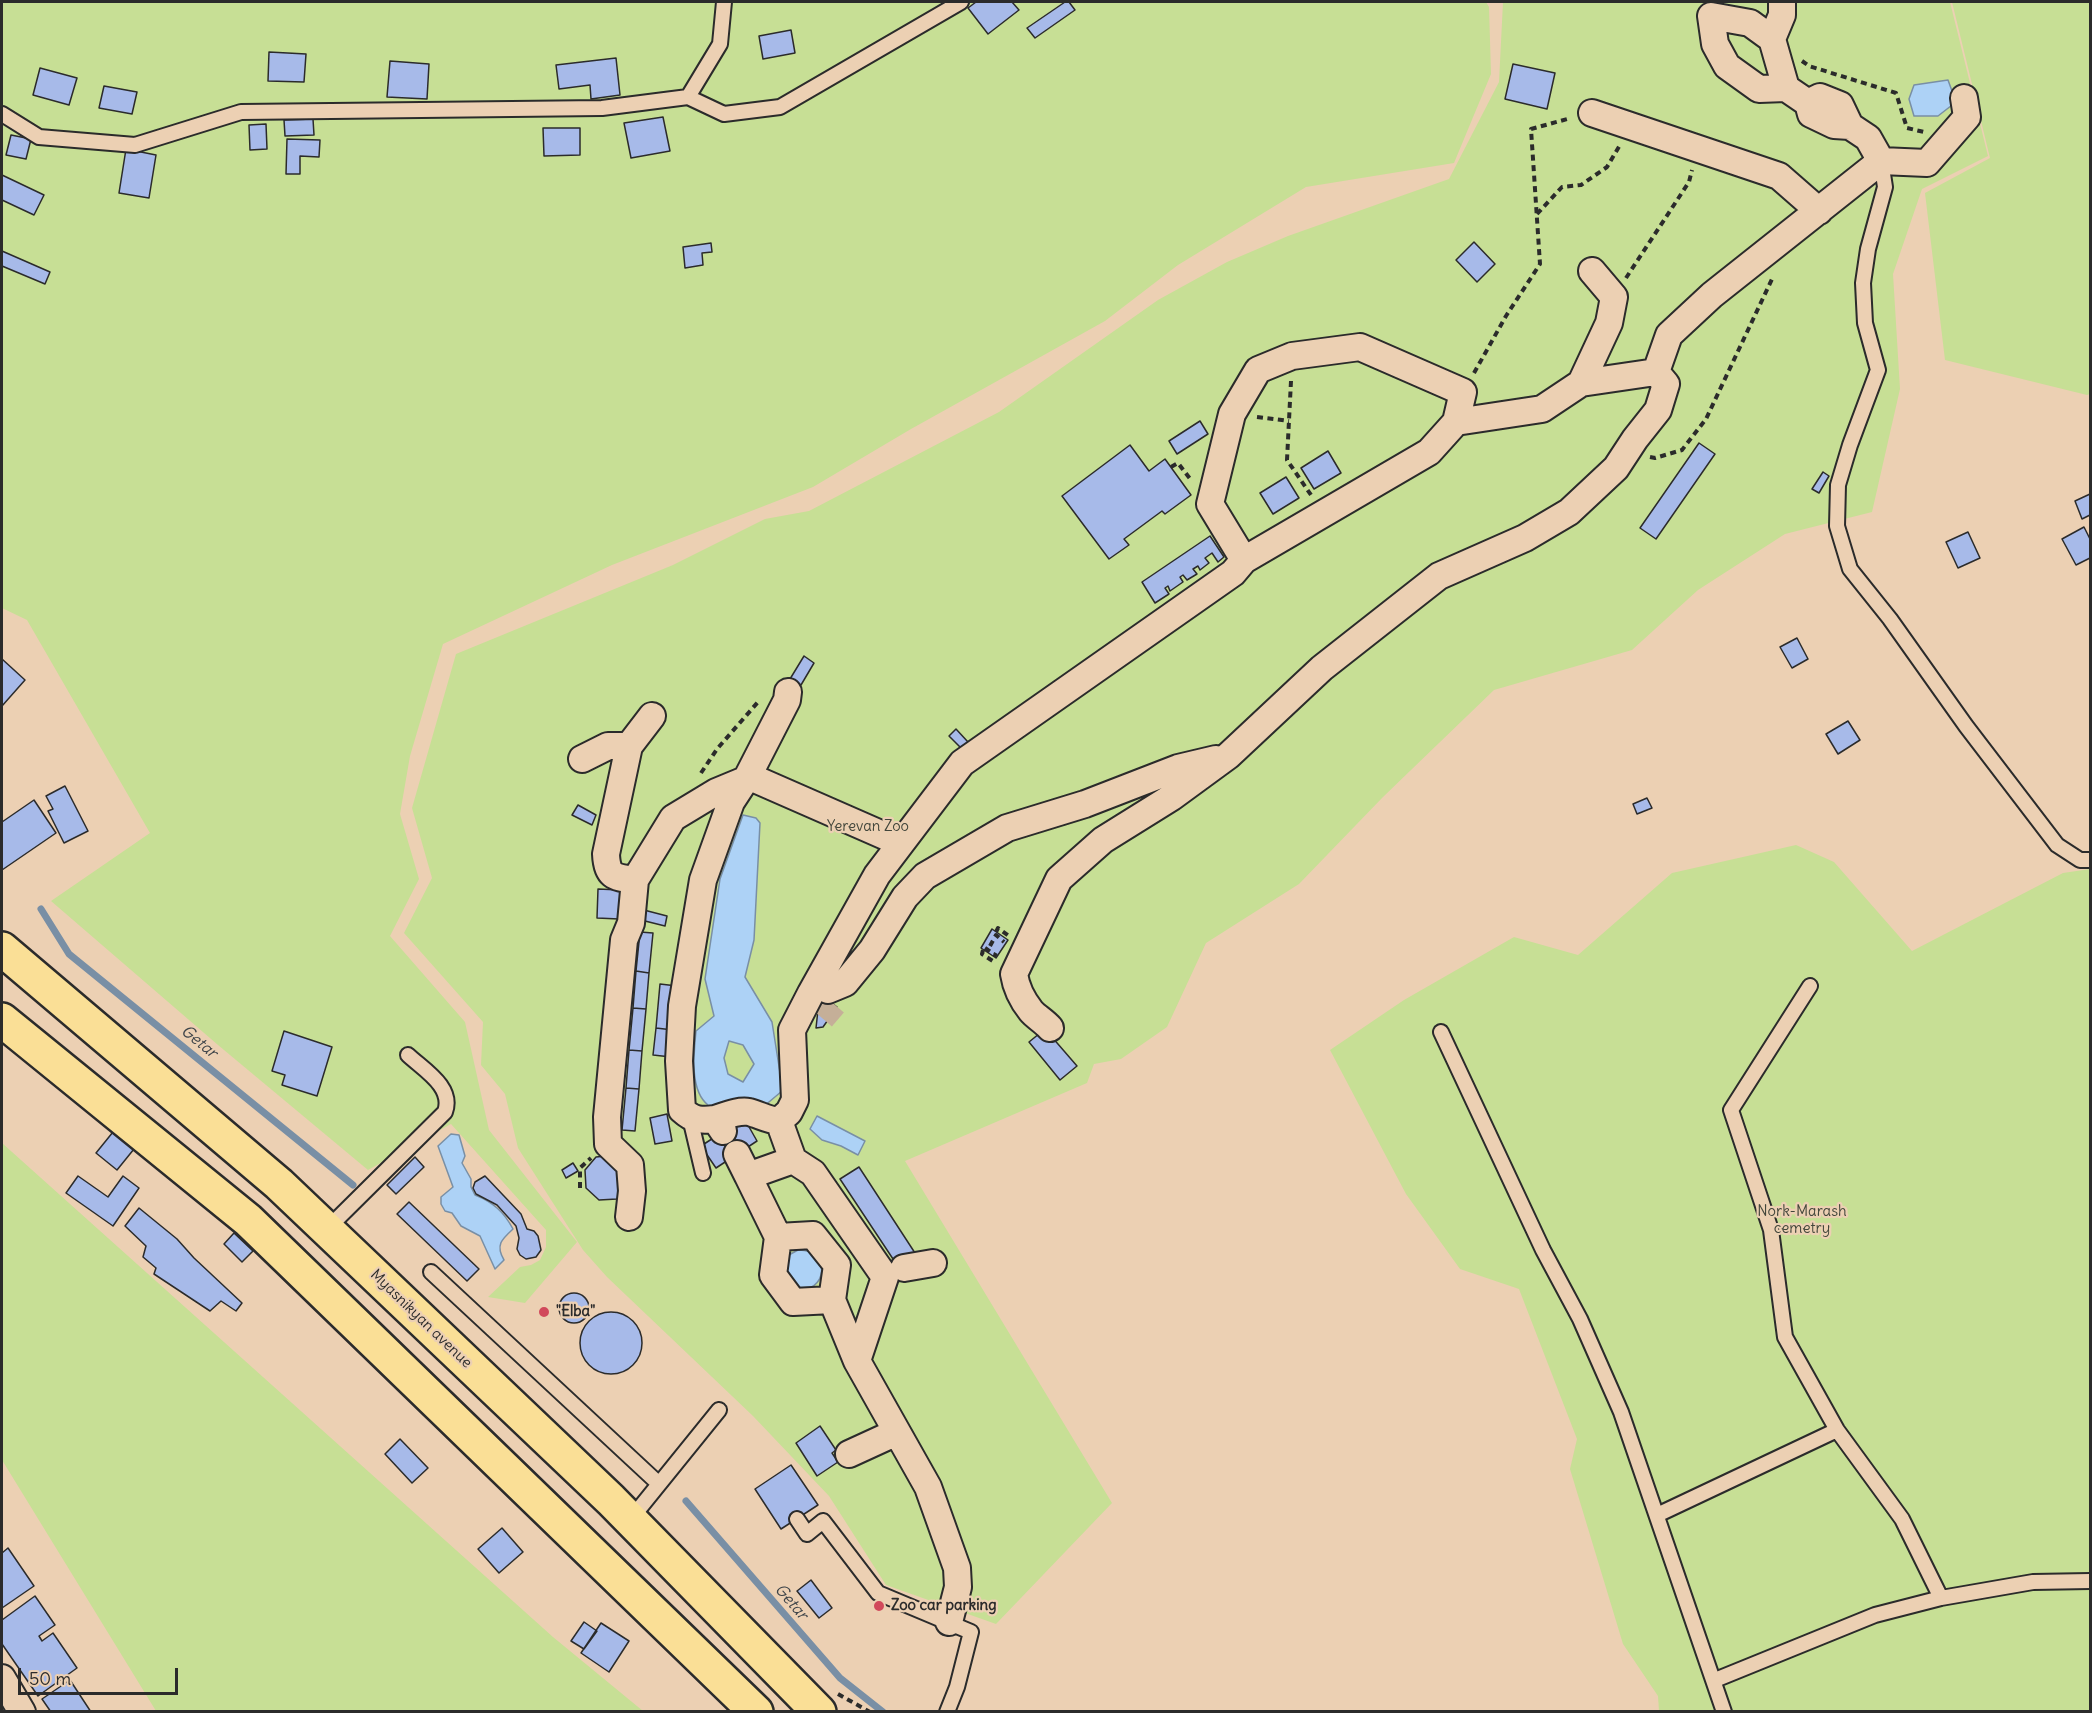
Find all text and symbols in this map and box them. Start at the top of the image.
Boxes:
park label: Yerevan Zoo [827,818,909,836]
water label: Getar [177,1022,221,1062]
park label: Nork-Marash cemetry [1757,1203,1847,1238]
street label: Myasnikyan avenue [366,1266,476,1372]
place label: "Elba" [556,1303,595,1321]
marker: "Elba" [537,1305,551,1319]
water label: Getar [770,1580,812,1624]
place label: Zoo car parking [891,1597,997,1615]
marker: Zoo car parking [872,1599,886,1613]
scale bar [21,1656,182,1694]
text: 50 m [29,1667,71,1690]

